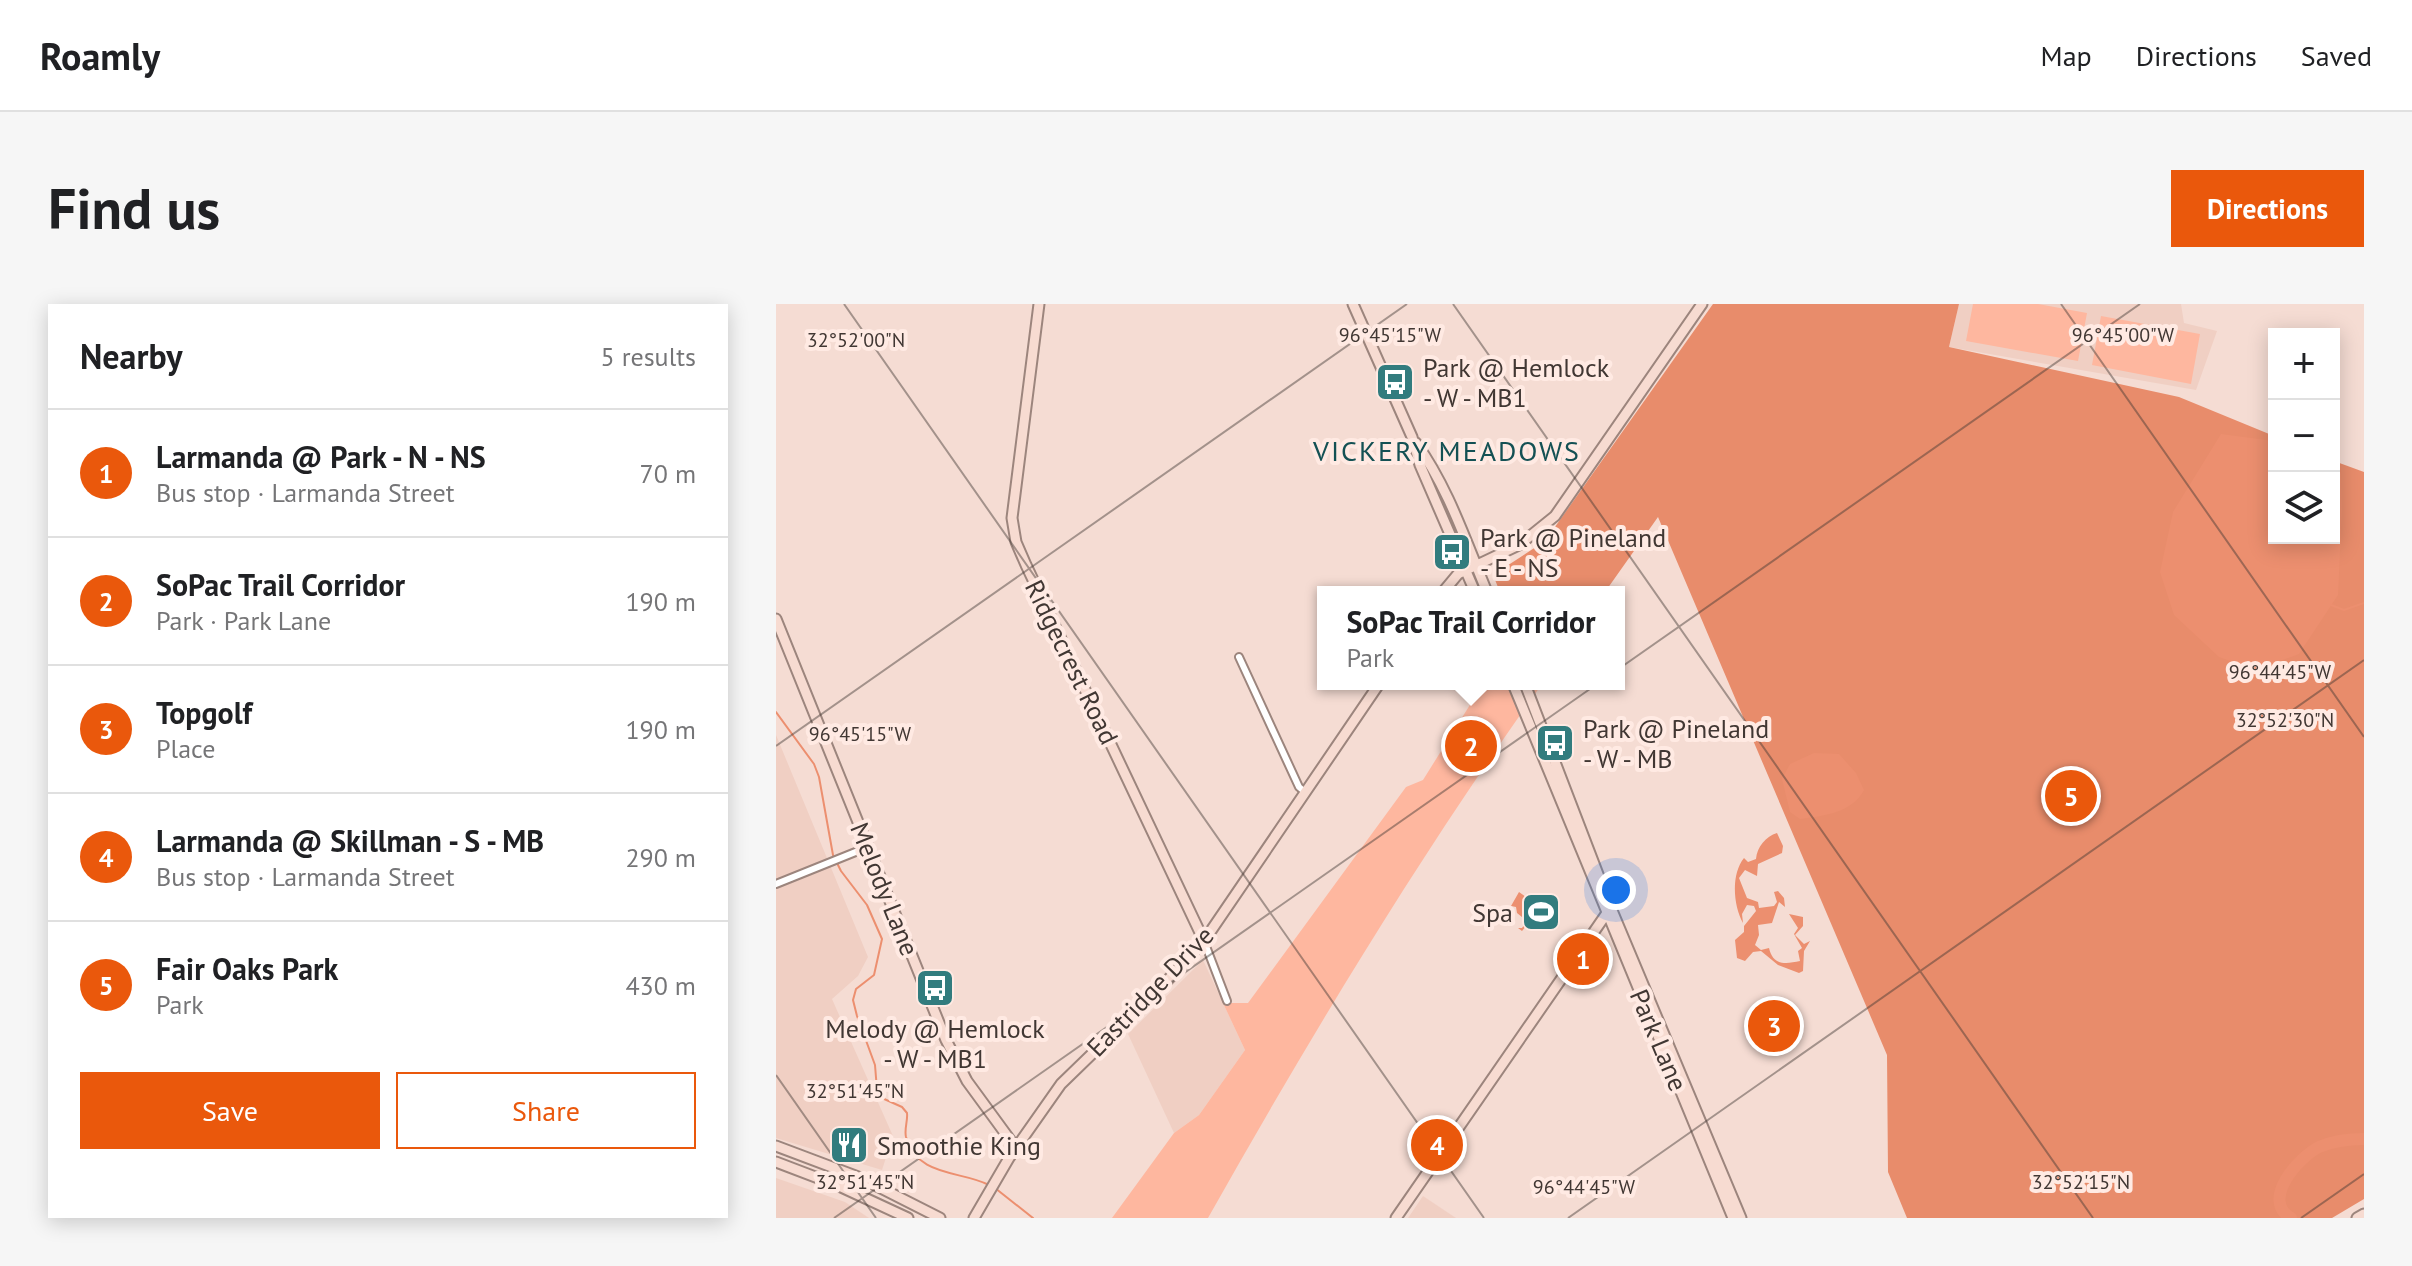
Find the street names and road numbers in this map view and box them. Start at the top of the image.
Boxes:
street label: Ridgecrest Road [1018,574,1126,750]
street label: Melody Lane [843,818,927,960]
street label: Eastridge Drive [1080,919,1220,1063]
street label: Park Lane [1623,984,1695,1096]

